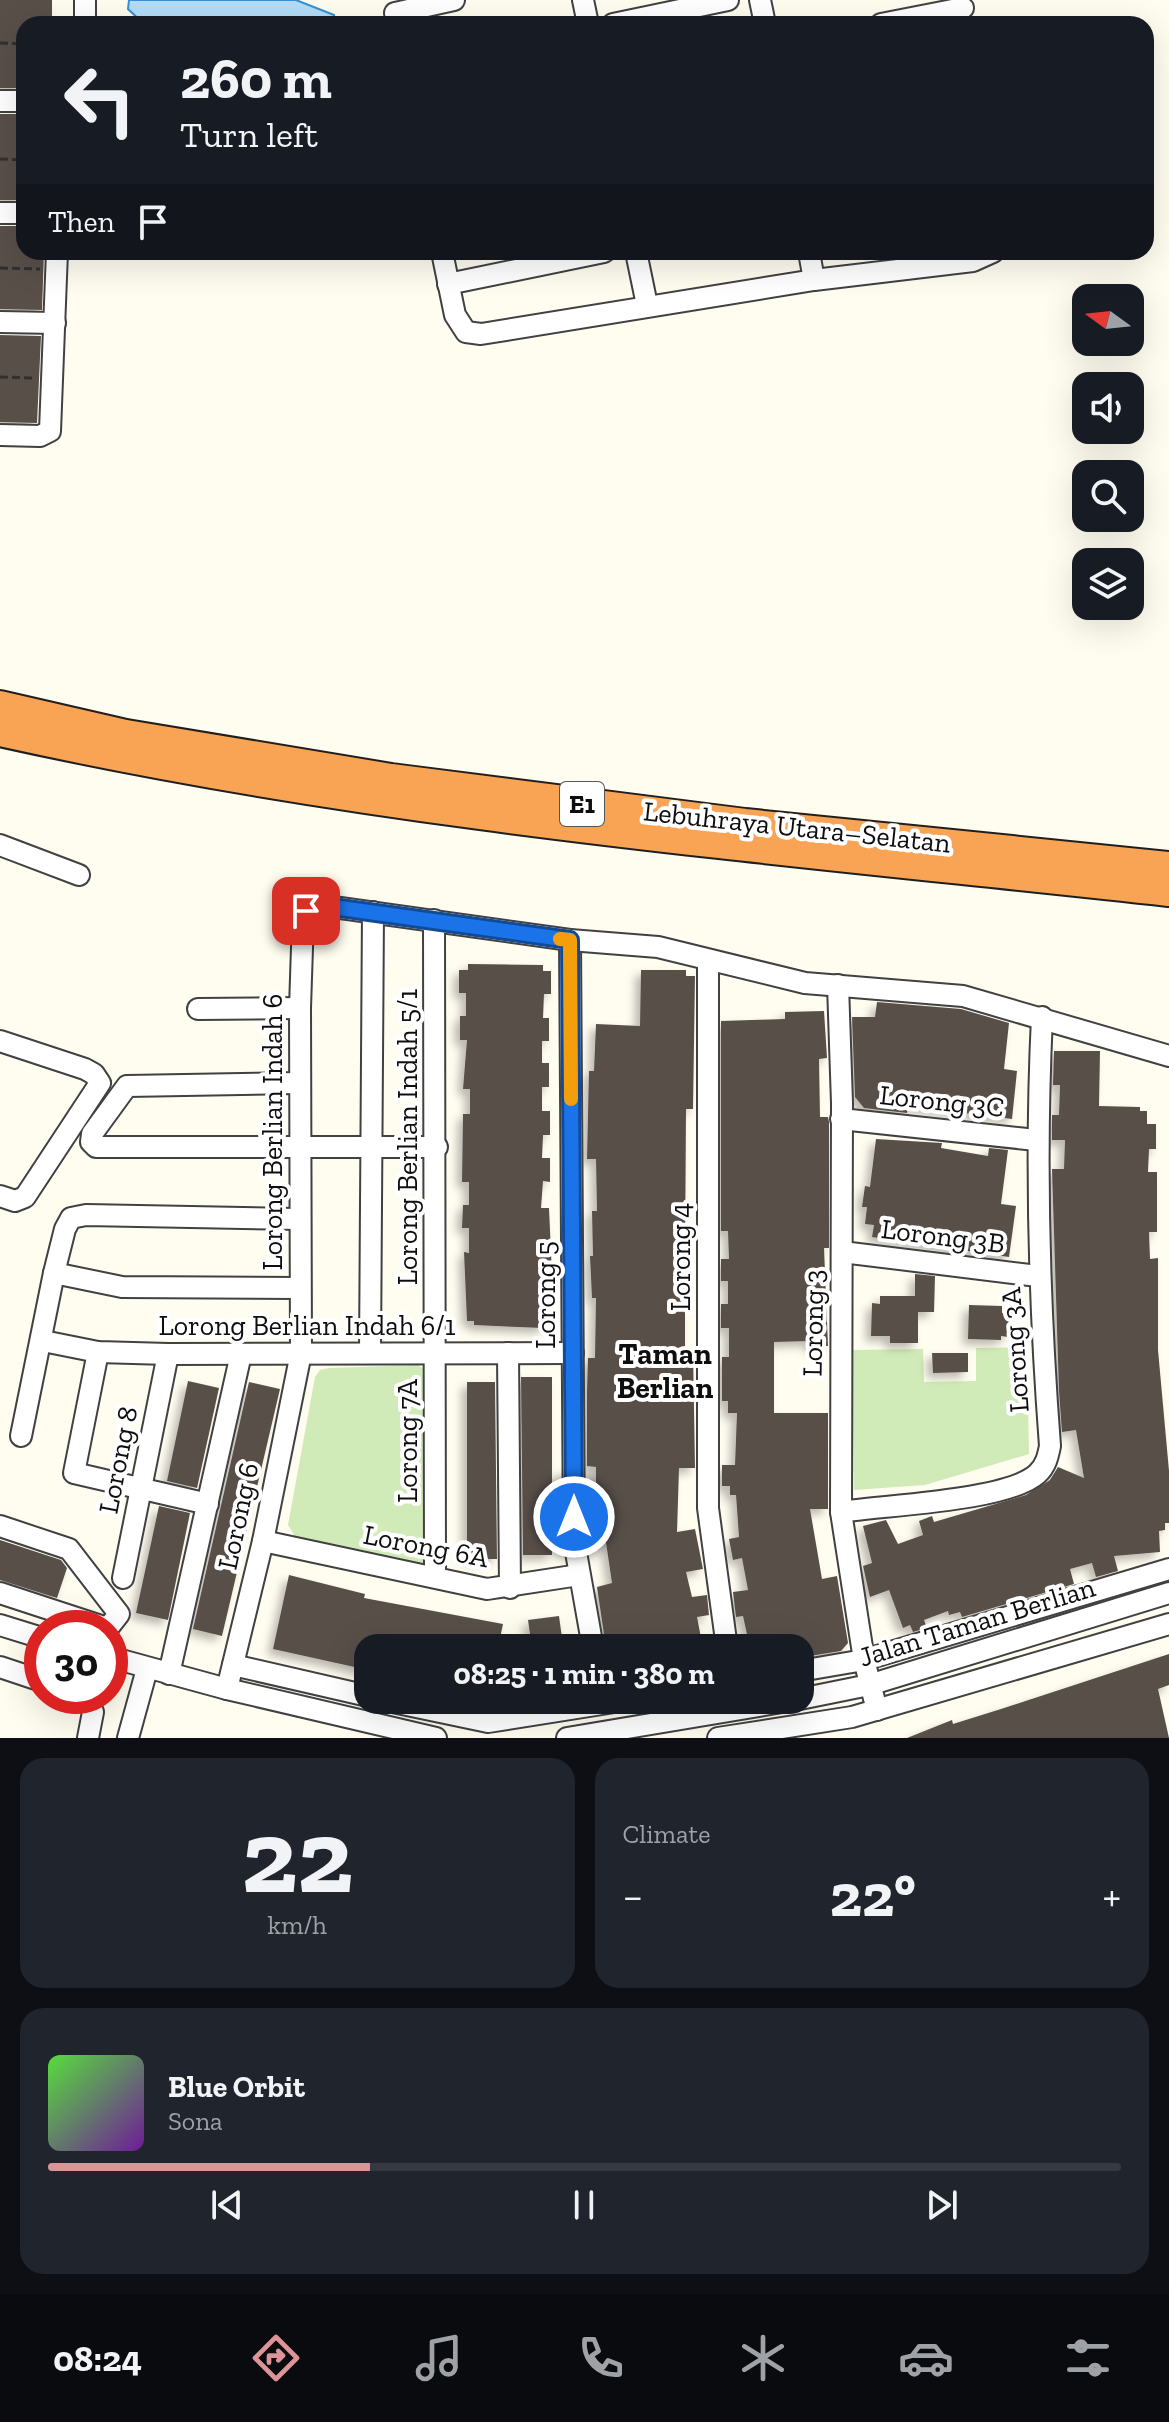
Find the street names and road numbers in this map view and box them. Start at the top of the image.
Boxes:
road number: E1 [560,782,604,826]
street label: Lebuhraya Utara–Selatan [642,794,952,860]
street label: Lorong Berlian Indah 5/1 [391,988,424,1285]
street label: Lorong Berlian Indah 6 [256,994,289,1270]
street label: Lorong 3C [878,1078,1006,1124]
street label: Lorong 4 [664,1203,697,1311]
street label: Lorong 3B [879,1212,1007,1260]
street label: Lorong 5 [529,1241,562,1349]
street label: Lorong 3 [796,1269,830,1377]
street label: Lorong 3A [994,1285,1036,1414]
street label: Lorong Berlian Indah 6/1 [158,1309,456,1342]
street label: Lorong 7A [391,1378,424,1503]
street label: Lorong 8 [91,1404,145,1516]
street label: Lorong 6 [211,1460,265,1572]
street label: Lorong 6A [361,1518,492,1574]
street label: Jalan Taman Berlian [855,1570,1099,1674]

